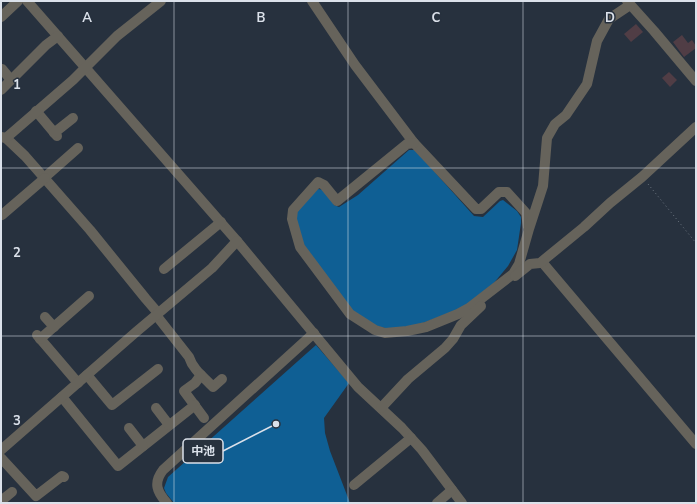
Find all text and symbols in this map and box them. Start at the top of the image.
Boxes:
text: A [82,9,92,27]
text: B [257,9,266,27]
text: C [432,9,441,27]
text: D [605,9,615,27]
text: 1 [13,76,21,94]
text: 2 [13,244,21,262]
text: 3 [13,412,21,430]
callout: 中池 [183,439,223,463]
text: 中池 [191,443,215,459]

